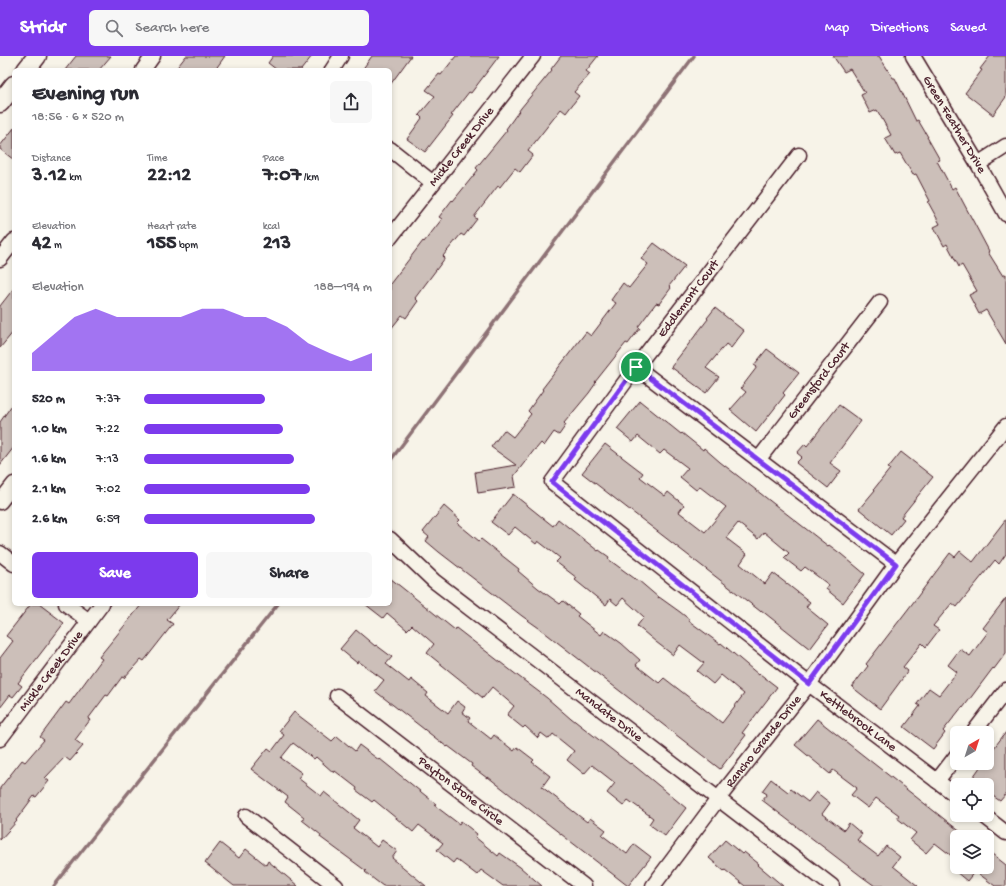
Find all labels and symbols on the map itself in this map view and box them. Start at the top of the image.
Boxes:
street label: Green Feather Drive [919,73,989,176]
street label: Mickle Creek Drive [426,104,498,190]
street label: Eddlemont Court [655,256,724,341]
street label: Greensford Court [785,338,855,422]
pin [619,350,653,384]
street label: Mickle Creek Drive [16,628,87,714]
street label: Mandate Drive [572,684,646,746]
street label: Kettlebrook Lane [816,687,900,755]
street label: Rancho Grande Drive [722,692,805,791]
north arrow [950,726,994,770]
street label: Peyton Stone Circle [414,753,507,829]

